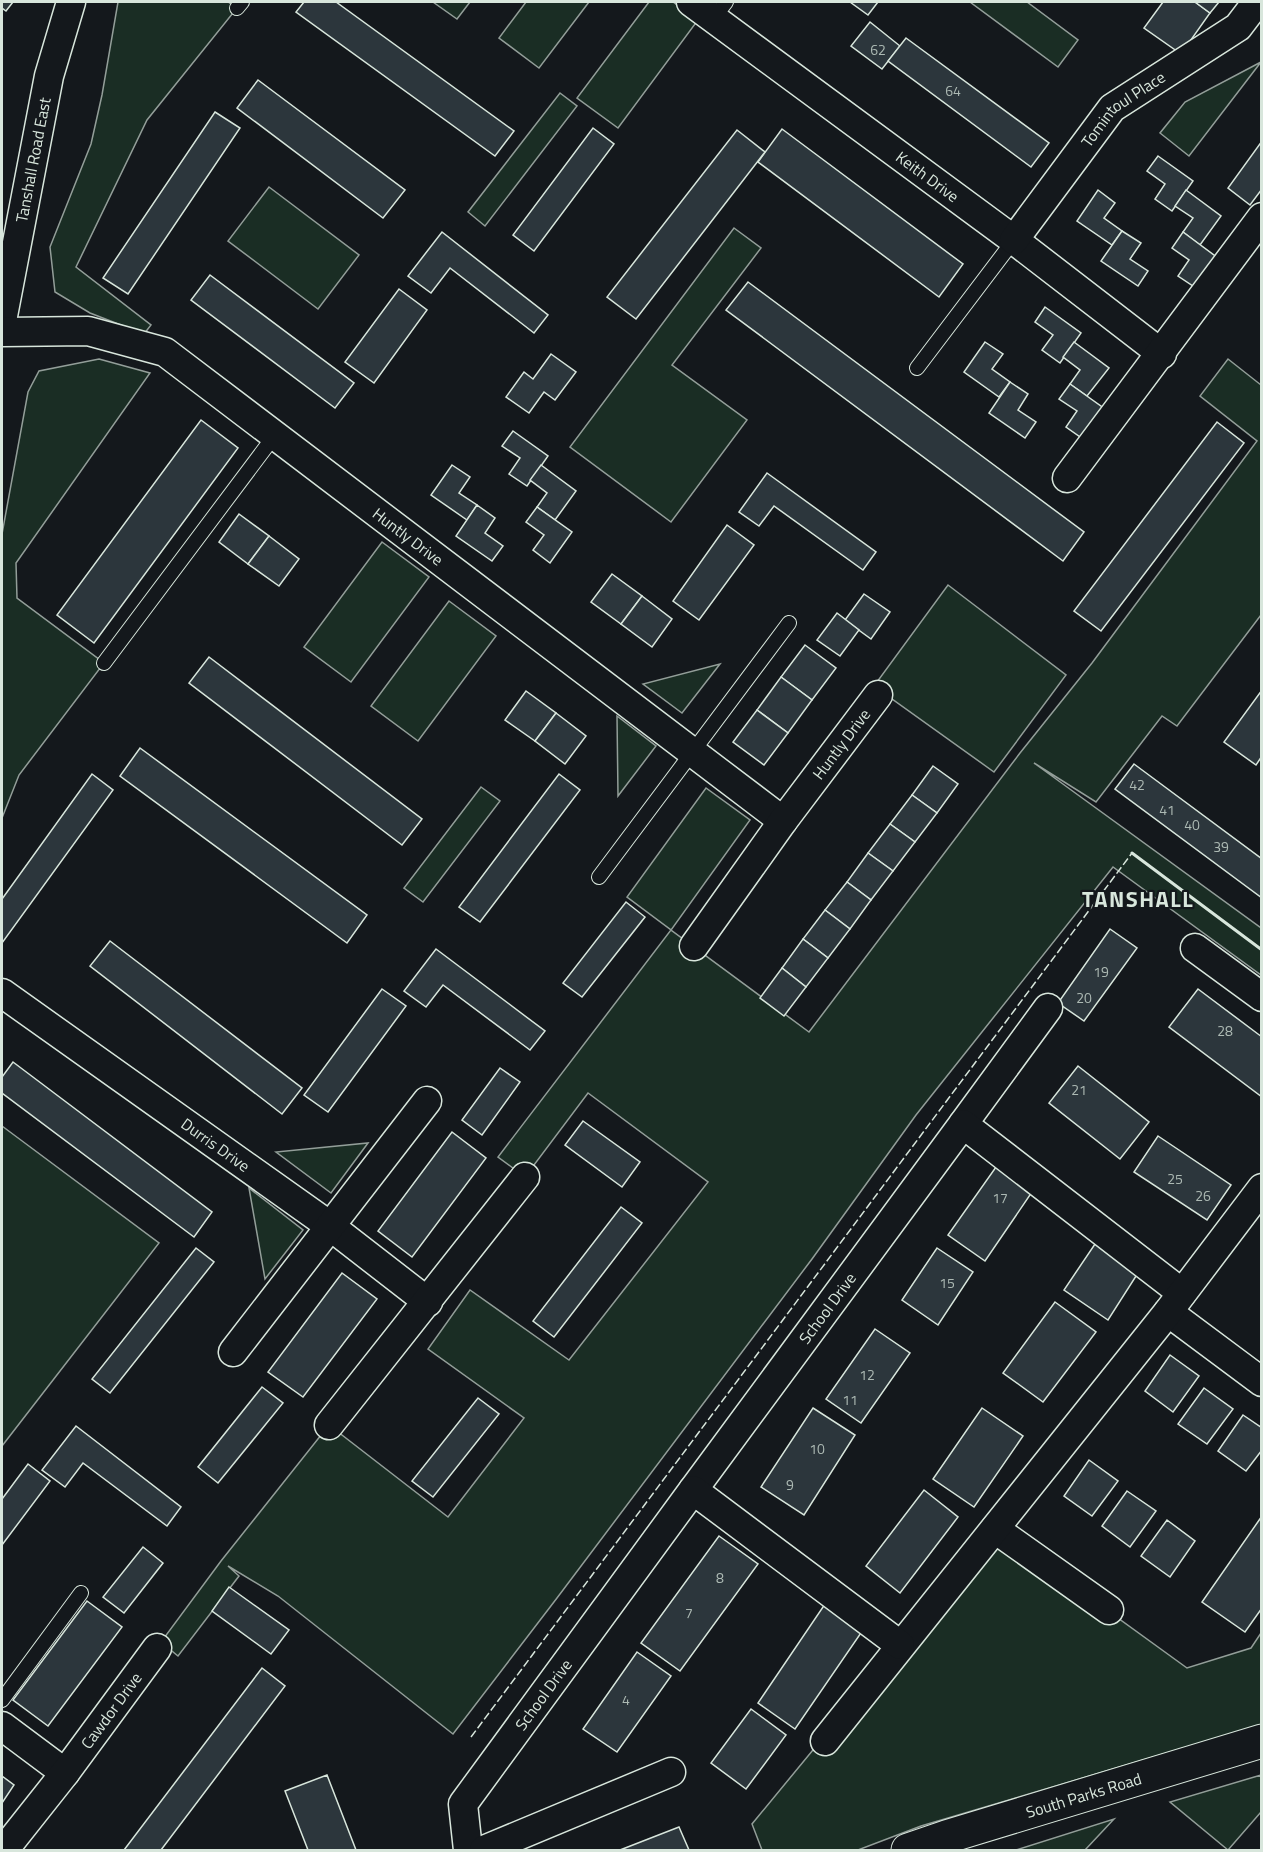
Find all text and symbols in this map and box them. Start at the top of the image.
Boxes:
house number: 62 [870,39,886,60]
street label: Tomintoul Place [1075,65,1170,152]
house number: 64 [945,80,961,101]
street label: Tanshall Road East [9,95,57,224]
street label: Keith Drive [891,145,964,208]
street label: Huntly Drive [368,502,449,571]
street label: Huntly Drive [806,703,876,784]
house number: 42 [1129,774,1145,795]
house number: 41 [1159,799,1175,820]
house number: 40 [1184,814,1200,835]
house number: 39 [1213,836,1229,857]
district label: TANSHALL [1082,882,1194,916]
house number: 19 [1093,961,1109,982]
house number: 20 [1076,987,1092,1008]
house number: 28 [1217,1020,1233,1041]
house number: 21 [1071,1079,1087,1100]
street label: Durris Drive [176,1112,255,1178]
house number: 25 [1167,1168,1183,1189]
house number: 26 [1195,1185,1211,1206]
house number: 17 [992,1187,1008,1208]
street label: School Drive [793,1267,862,1349]
house number: 15 [939,1272,955,1293]
house number: 12 [859,1364,875,1385]
house number: 11 [842,1389,858,1410]
house number: 10 [809,1438,825,1459]
house number: 9 [786,1474,794,1495]
house number: 8 [716,1567,724,1588]
house number: 7 [685,1602,693,1623]
street label: School Drive [509,1654,578,1735]
street label: Cawdor Drive [75,1667,147,1754]
house number: 4 [622,1689,630,1710]
street label: South Parks Road [1023,1766,1144,1824]

